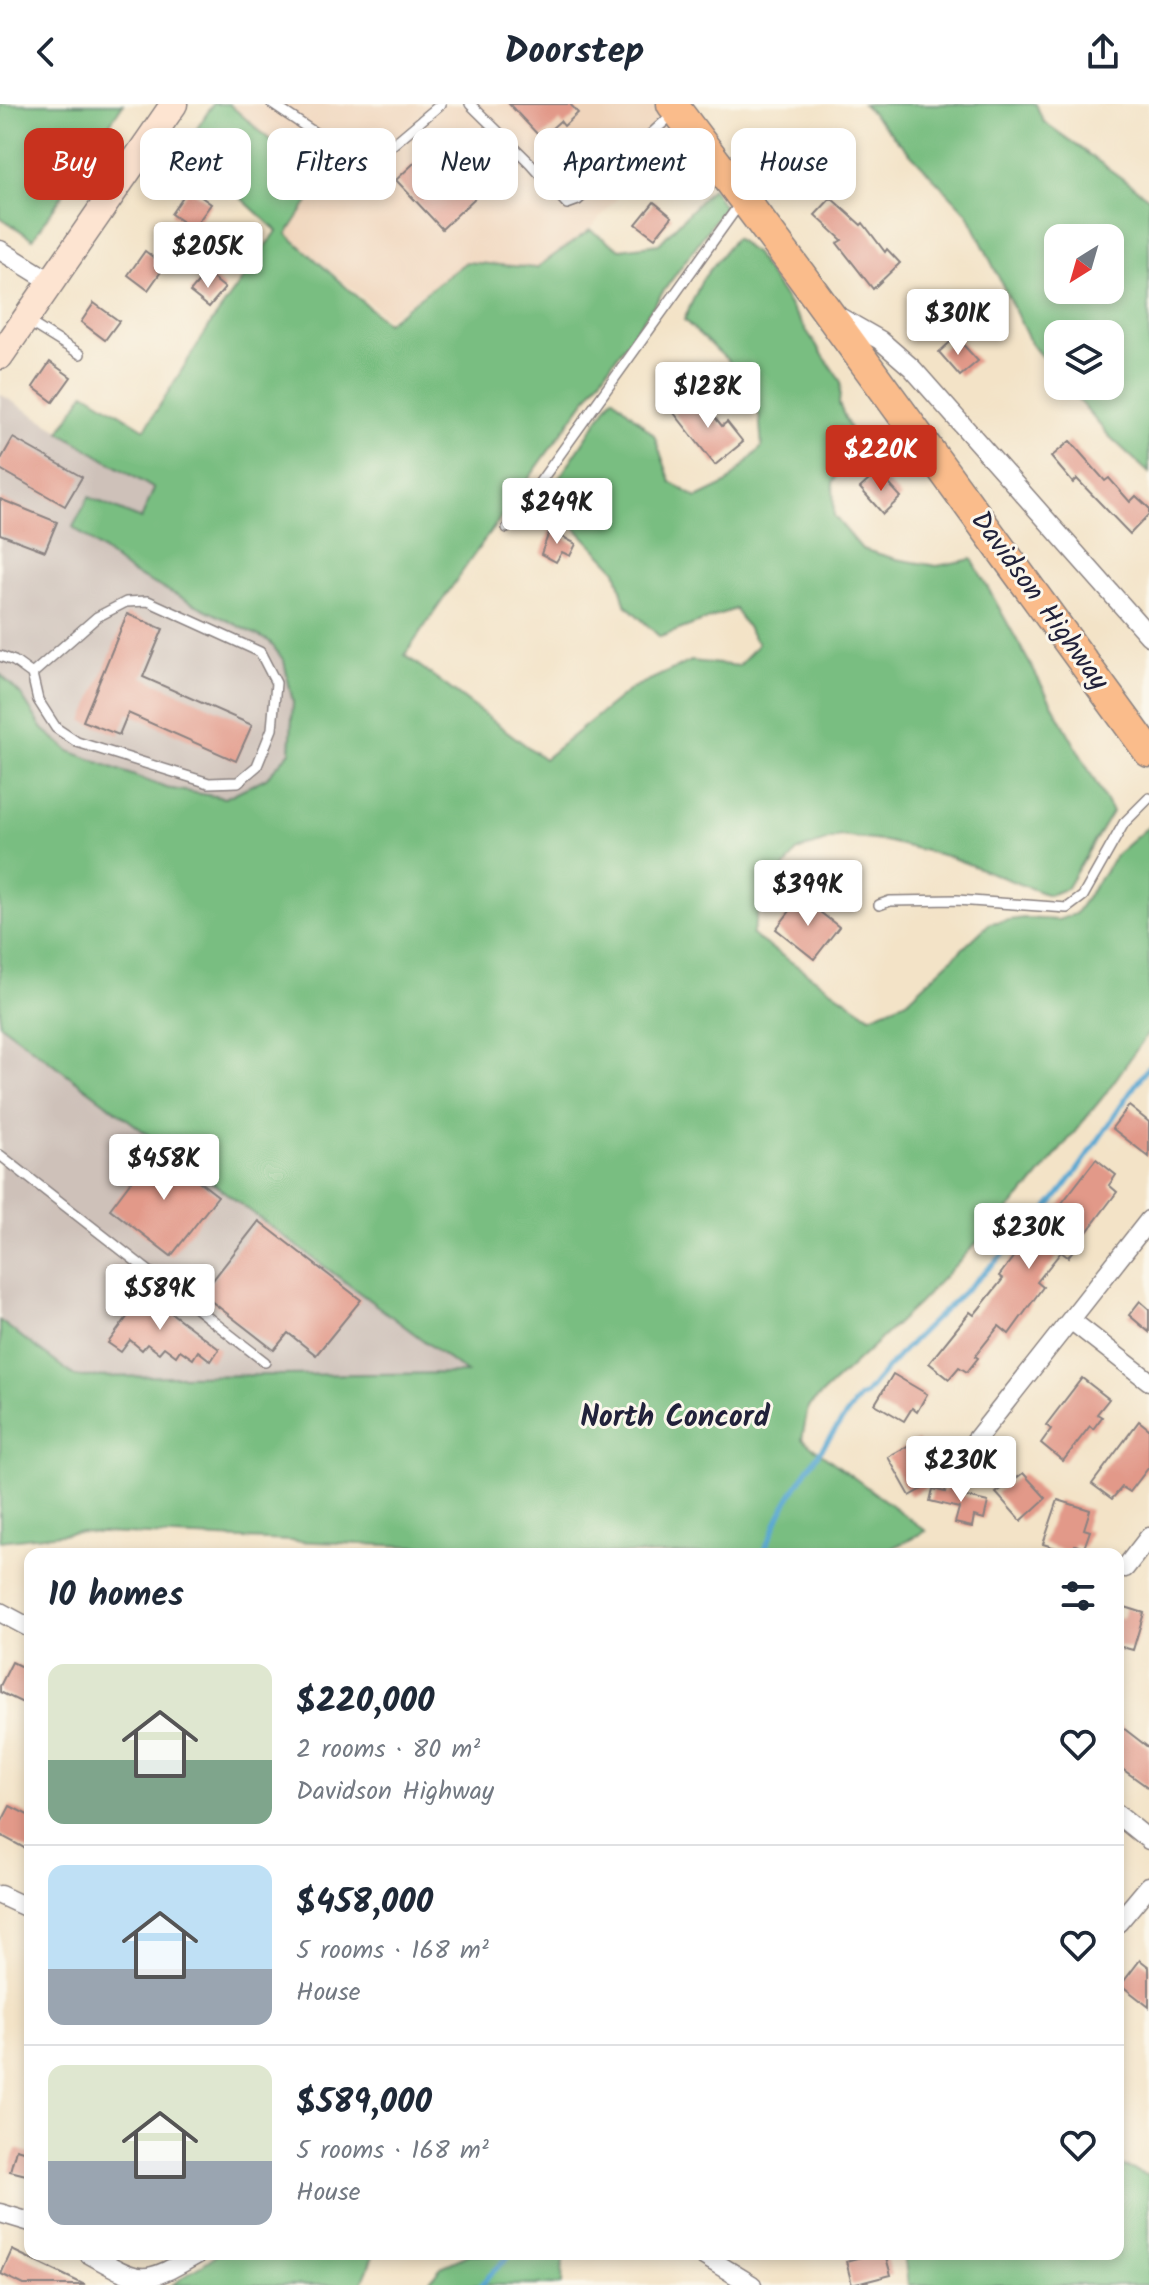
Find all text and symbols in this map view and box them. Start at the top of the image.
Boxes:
text: Doorstep [505,24,644,81]
icon: back [24,30,68,74]
icon: share [1081,30,1125,74]
chip: Buy [24,128,124,200]
chip: Rent [140,128,251,200]
chip: Filters [267,128,396,200]
chip: New [412,128,518,200]
chip: Apartment [534,128,715,200]
chip: House [731,128,856,200]
pin: $205K [152,222,264,290]
north arrow [1044,224,1124,304]
map controls [1044,224,1124,400]
text: $205K [172,227,244,269]
pin: $301K [902,289,1014,357]
text: $301K [925,294,991,336]
button: layers [1044,320,1124,400]
pin: $128K [652,362,764,430]
text: $128K [673,367,743,409]
pin: $220K [825,425,937,493]
text: $220K [844,430,918,472]
pin: $249K [501,478,613,546]
text: $249K [520,483,594,525]
street label: Davidson Highway [958,502,1120,701]
pin: $399K [752,860,864,928]
text: $399K [772,865,844,907]
pin: $458K [108,1134,220,1202]
text: $458K [127,1139,201,1181]
pin: $230K [973,1203,1085,1271]
text: $230K [992,1208,1066,1250]
pin: $589K [104,1264,216,1332]
text: $589K [124,1269,196,1311]
district label: North Concord [580,1394,771,1442]
pin: $230K [905,1436,1017,1504]
text: $230K [924,1441,998,1483]
text: 10 homes [48,1569,184,1623]
icon: filters [1056,1574,1100,1618]
text: $220,000 [296,1675,434,1729]
icon: home [112,1696,208,1792]
icon: heart [1056,1722,1100,1766]
text: 2 rooms · 80 m² [296,1729,480,1771]
text: Davidson Highway [296,1771,494,1813]
text: $458,000 [296,1876,433,1930]
icon: home [112,1897,208,1993]
icon: heart [1056,1923,1100,1967]
text: 5 rooms · 168 m² [296,1930,489,1972]
text: House [296,1972,360,2014]
text: $589,000 [296,2076,432,2130]
icon: home [112,2097,208,2193]
icon: heart [1056,2123,1100,2167]
text: 5 rooms · 168 m² [296,2130,489,2172]
text: House [296,2172,360,2214]

